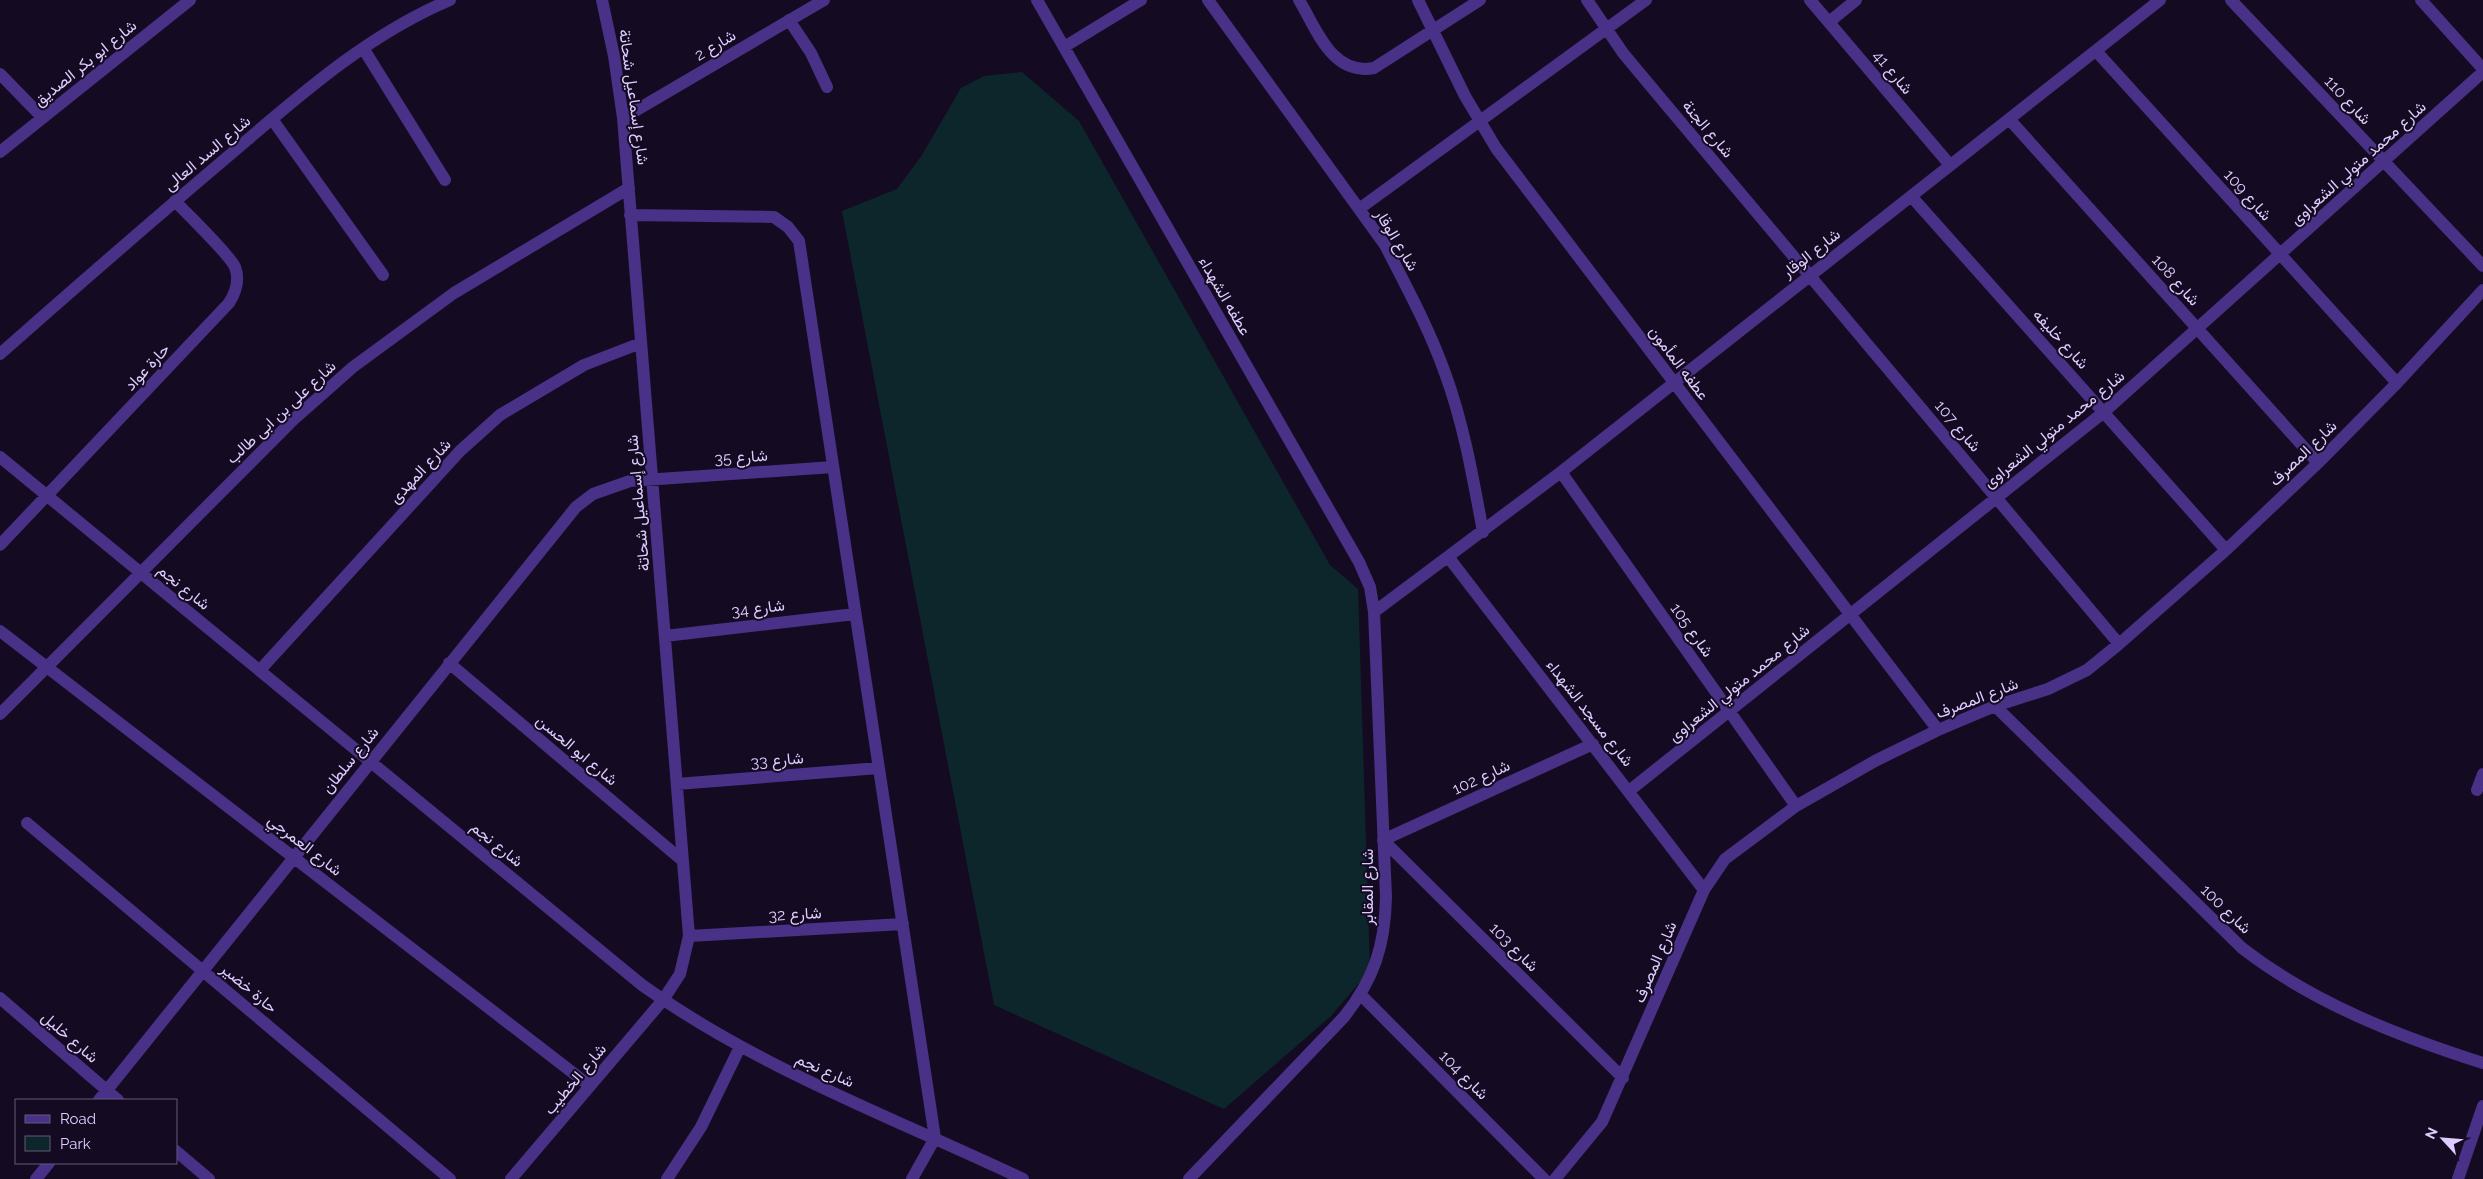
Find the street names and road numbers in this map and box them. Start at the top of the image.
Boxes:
street label: شارع ابو بكر الصديق [30,16,142,112]
street label: شارع 2 [691,25,740,66]
street label: شارع إسماعيل شحاتة [613,28,653,166]
street label: شارع 41 [1868,46,1917,99]
street label: شارع 110 [2319,72,2375,130]
street label: شارع الجنة [1677,96,1738,163]
street label: شارع محمد متولي الشعراوى [2286,97,2432,232]
street label: شارع السد العالى [160,111,256,196]
street label: شارع 109 [2219,165,2276,226]
street label: شارع الوقار [1369,205,1423,275]
street label: شارع الوقار [1777,224,1845,284]
street label: شارع 108 [2147,250,2204,311]
street label: عطفه الشهداء [1194,253,1255,339]
street label: شارع خليفه [2028,305,2093,374]
street label: عطفه المأمون [1644,322,1713,404]
street label: حارة عواد [120,339,174,395]
street label: شارع على بن ابى طالب [222,356,341,469]
street label: شارع محمد متولي الشعراوى [1980,366,2131,495]
street label: شارع 107 [1929,396,1985,457]
street label: شارع المصرف [2265,416,2342,491]
street label: شارع إسماعيل شحاتة [623,434,655,572]
street label: شارع المهدى [385,435,456,509]
street label: شارع 35 [714,446,769,470]
street label: شارع نجم [153,560,214,615]
street label: شارع 34 [730,595,786,623]
street label: شارع 105 [1665,599,1717,662]
street label: شارع محمد متولي الشعراوى [1665,620,1816,749]
street label: شارع مسجد الشهداء [1541,656,1638,771]
street label: شارع المصرف [1933,674,2021,724]
street label: شارع ابو الحسن [531,711,621,791]
street label: شارع سلطان [318,723,384,798]
street label: شارع 33 [750,748,805,774]
street label: شارع 102 [1449,755,1514,800]
street label: شارع العمرجي [262,810,346,883]
street label: شارع نجم [466,817,527,872]
street label: شارع المقابر [1358,849,1379,926]
street label: شارع 100 [2195,880,2255,939]
street label: شارع 32 [768,903,822,927]
street label: شارع المصرف [1629,918,1682,1006]
street label: شارع 103 [1484,919,1542,977]
street label: حارة خضير [216,958,281,1018]
street label: شارع خليل [36,1007,102,1068]
street label: شارع الخطيب [540,1040,612,1120]
street label: شارع 104 [1434,1046,1493,1105]
street label: شارع نجم [792,1049,857,1093]

